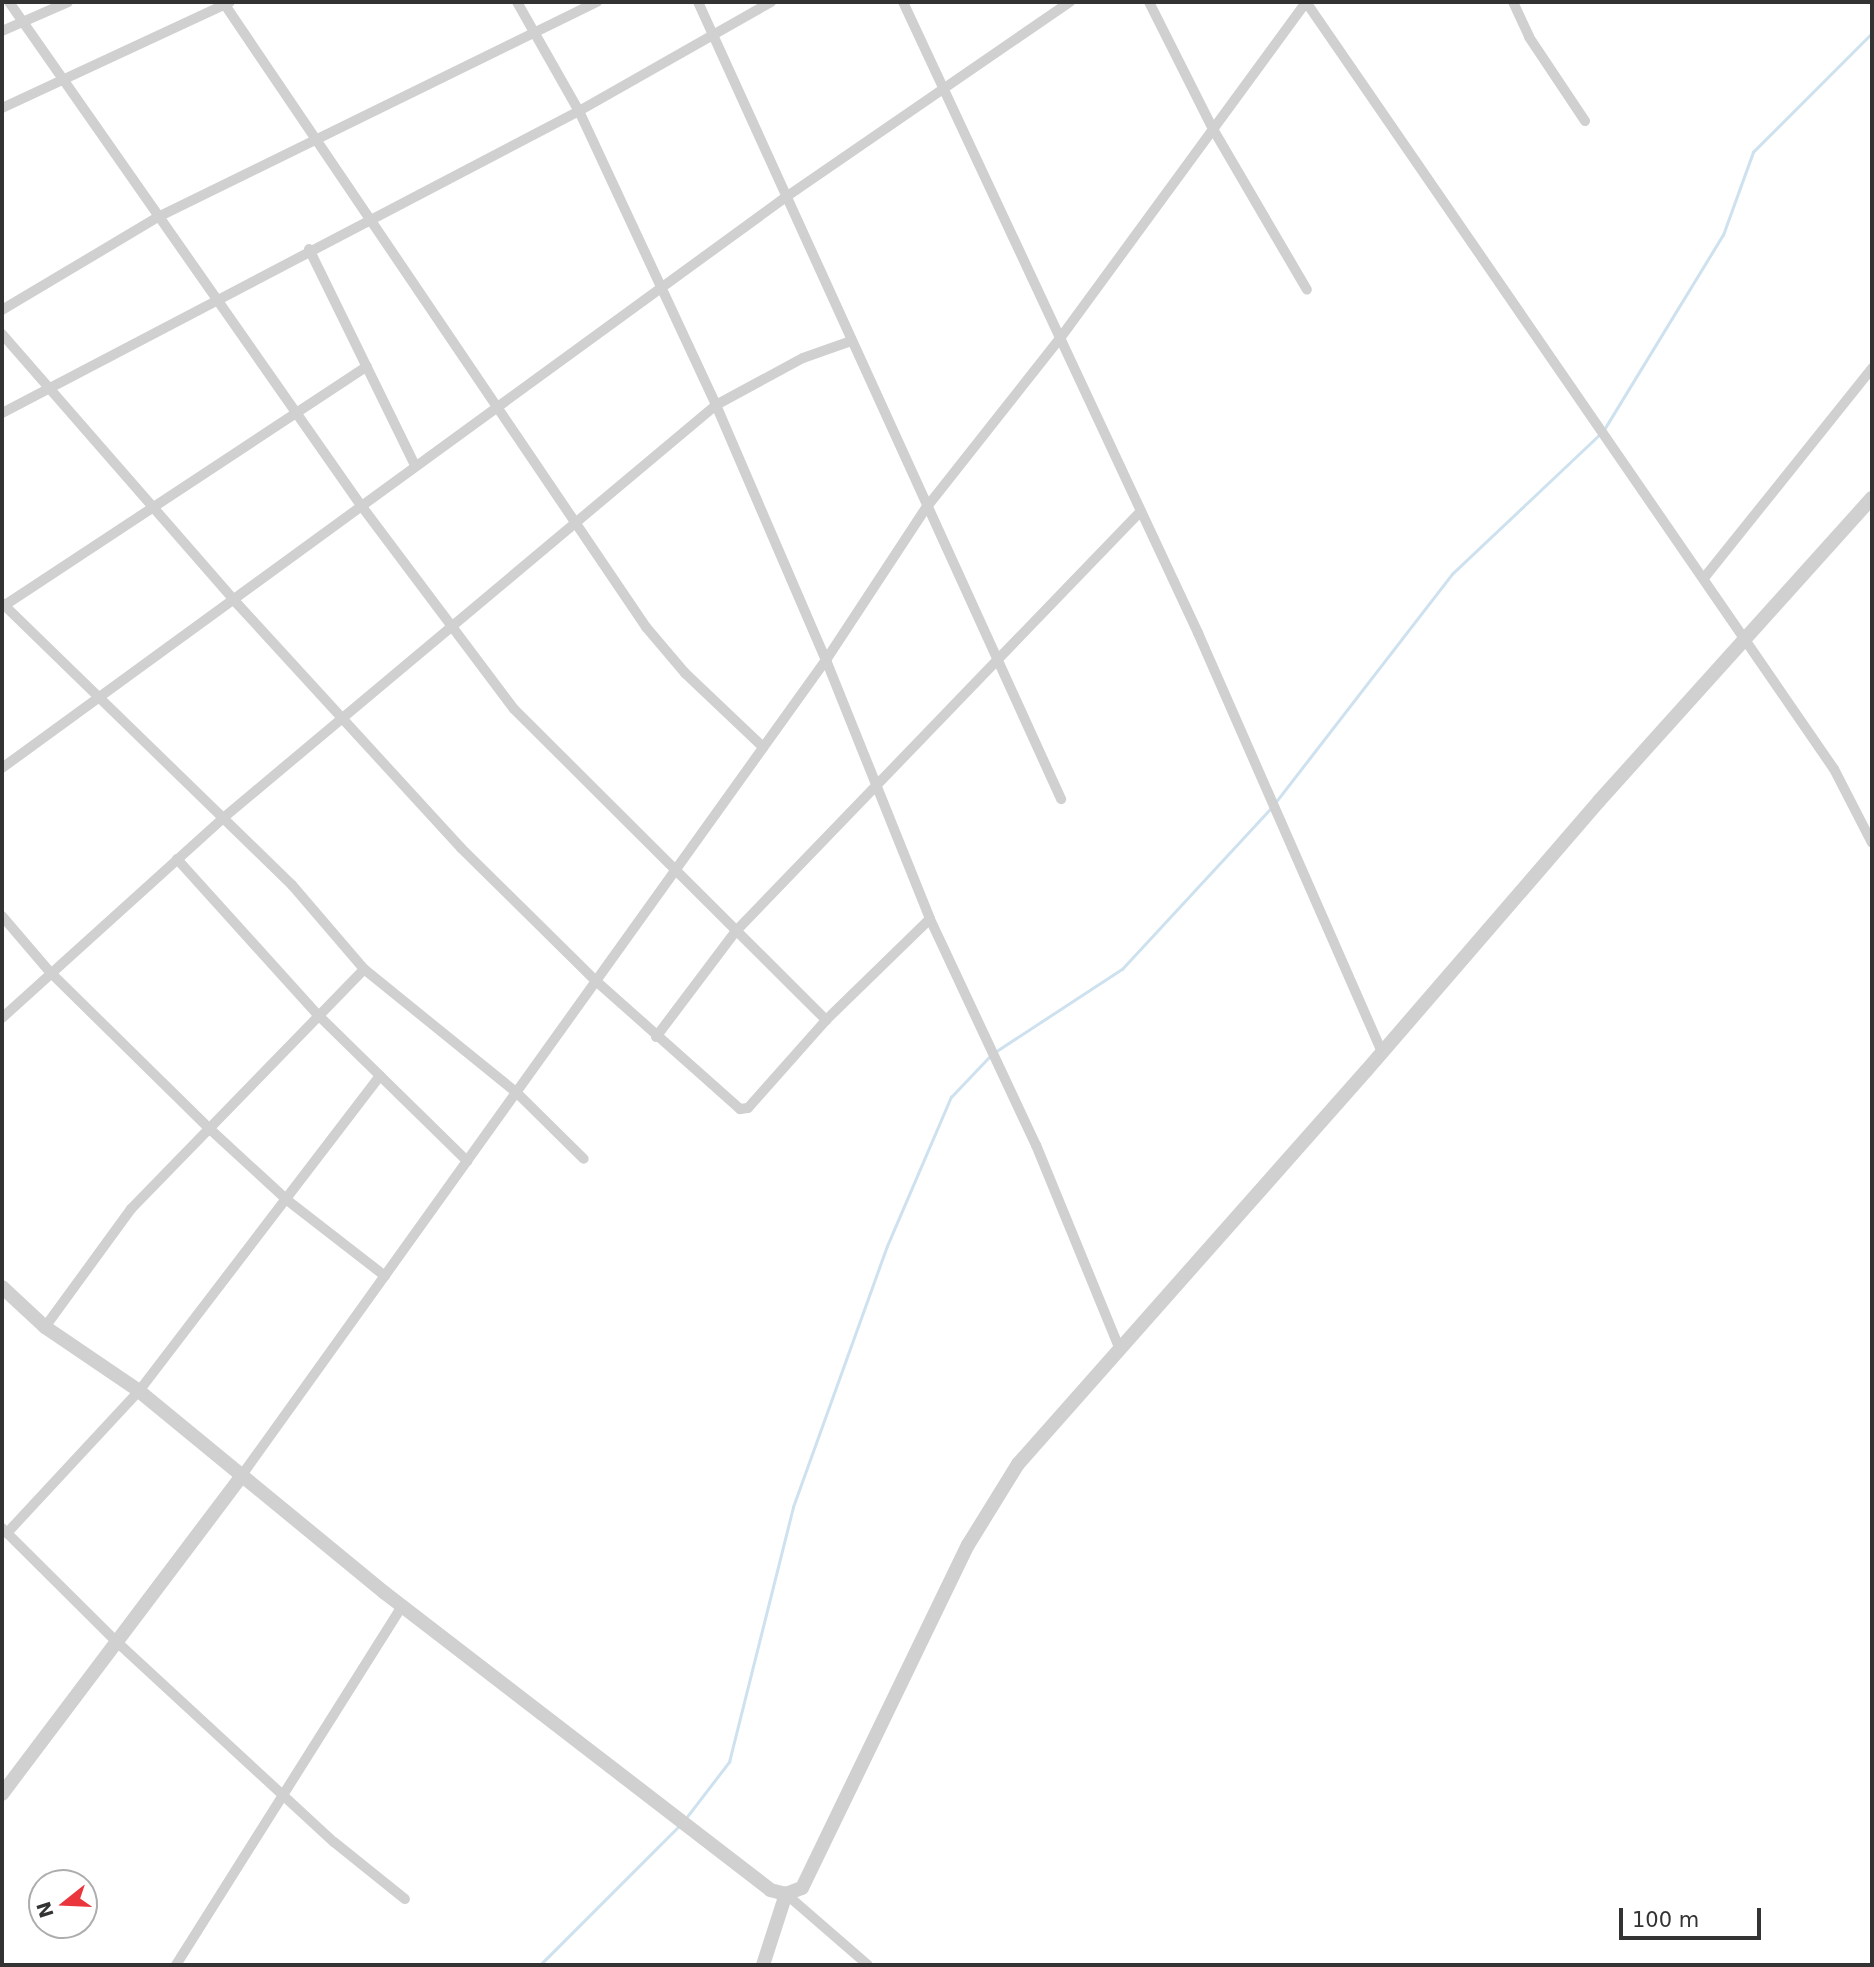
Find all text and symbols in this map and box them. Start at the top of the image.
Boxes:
north arrow [28,1869,98,1939]
scale bar [1622,1894,1764,1938]
text: N [32,1899,58,1921]
text: 100 m [1632,1908,1699,1932]

